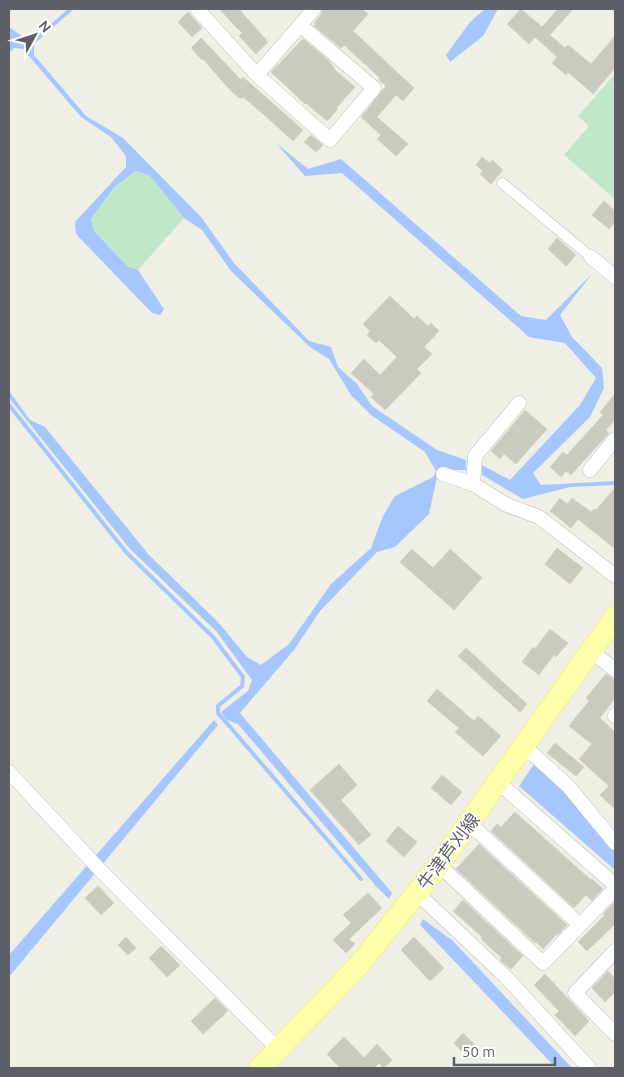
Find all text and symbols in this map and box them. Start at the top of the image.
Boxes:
north arrow [10,10,60,60]
text: N [35,17,54,36]
street label: 牛津芦刈線 [413,809,483,893]
scale bar [454,1034,555,1066]
text: 50 m [462,1043,495,1060]

